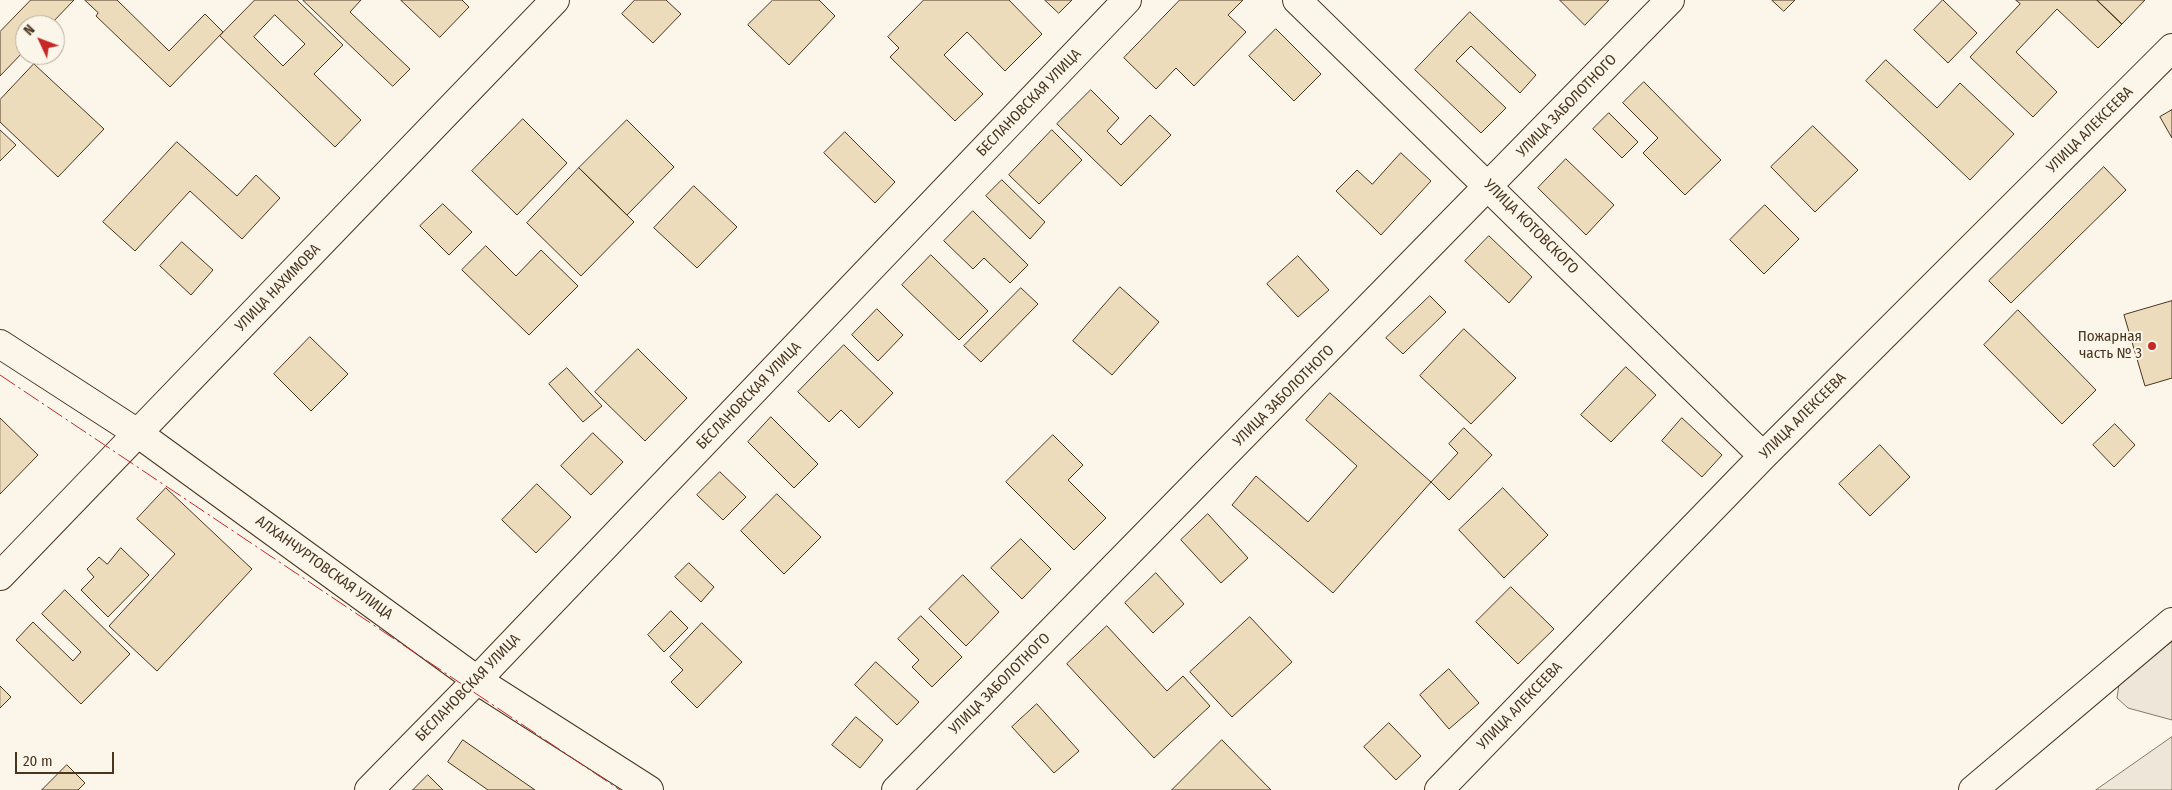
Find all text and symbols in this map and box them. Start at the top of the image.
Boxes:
north arrow [15,15,65,65]
text: N [20,21,38,39]
street label: БЕСЛАНОВСКАЯ УЛИЦА [973,45,1085,161]
street label: УЛИЦА ЗАБОЛОТНОГО [1513,51,1621,161]
street label: УЛИЦА АЛЕКСЕЕВА [2043,83,2137,177]
street label: УЛИЦА КОТОВСКОГО [1480,176,1582,278]
street label: УЛИЦА НАХИМОВА [232,240,324,336]
place label: Пожарная часть № 3 [2078,328,2142,363]
street label: БЕСЛАНОВСКАЯ УЛИЦА [693,338,805,454]
marker: Пожарная часть № 3 [2146,340,2158,352]
street label: УЛИЦА ЗАБОЛОТНОГО [1230,342,1338,450]
street label: УЛИЦА АЛЕКСЕЕВА [1756,369,1850,463]
street label: АЛХАНЧУРТОВСКАЯ УЛИЦА [252,512,396,624]
street label: БЕСЛАНОВСКАЯ УЛИЦА [412,630,524,746]
street label: УЛИЦА ЗАБОЛОТНОГО [946,630,1054,738]
street label: УЛИЦА АЛЕКСЕЕВА [1474,659,1566,753]
scale bar [18,742,116,774]
text: 20 m [23,752,53,770]

